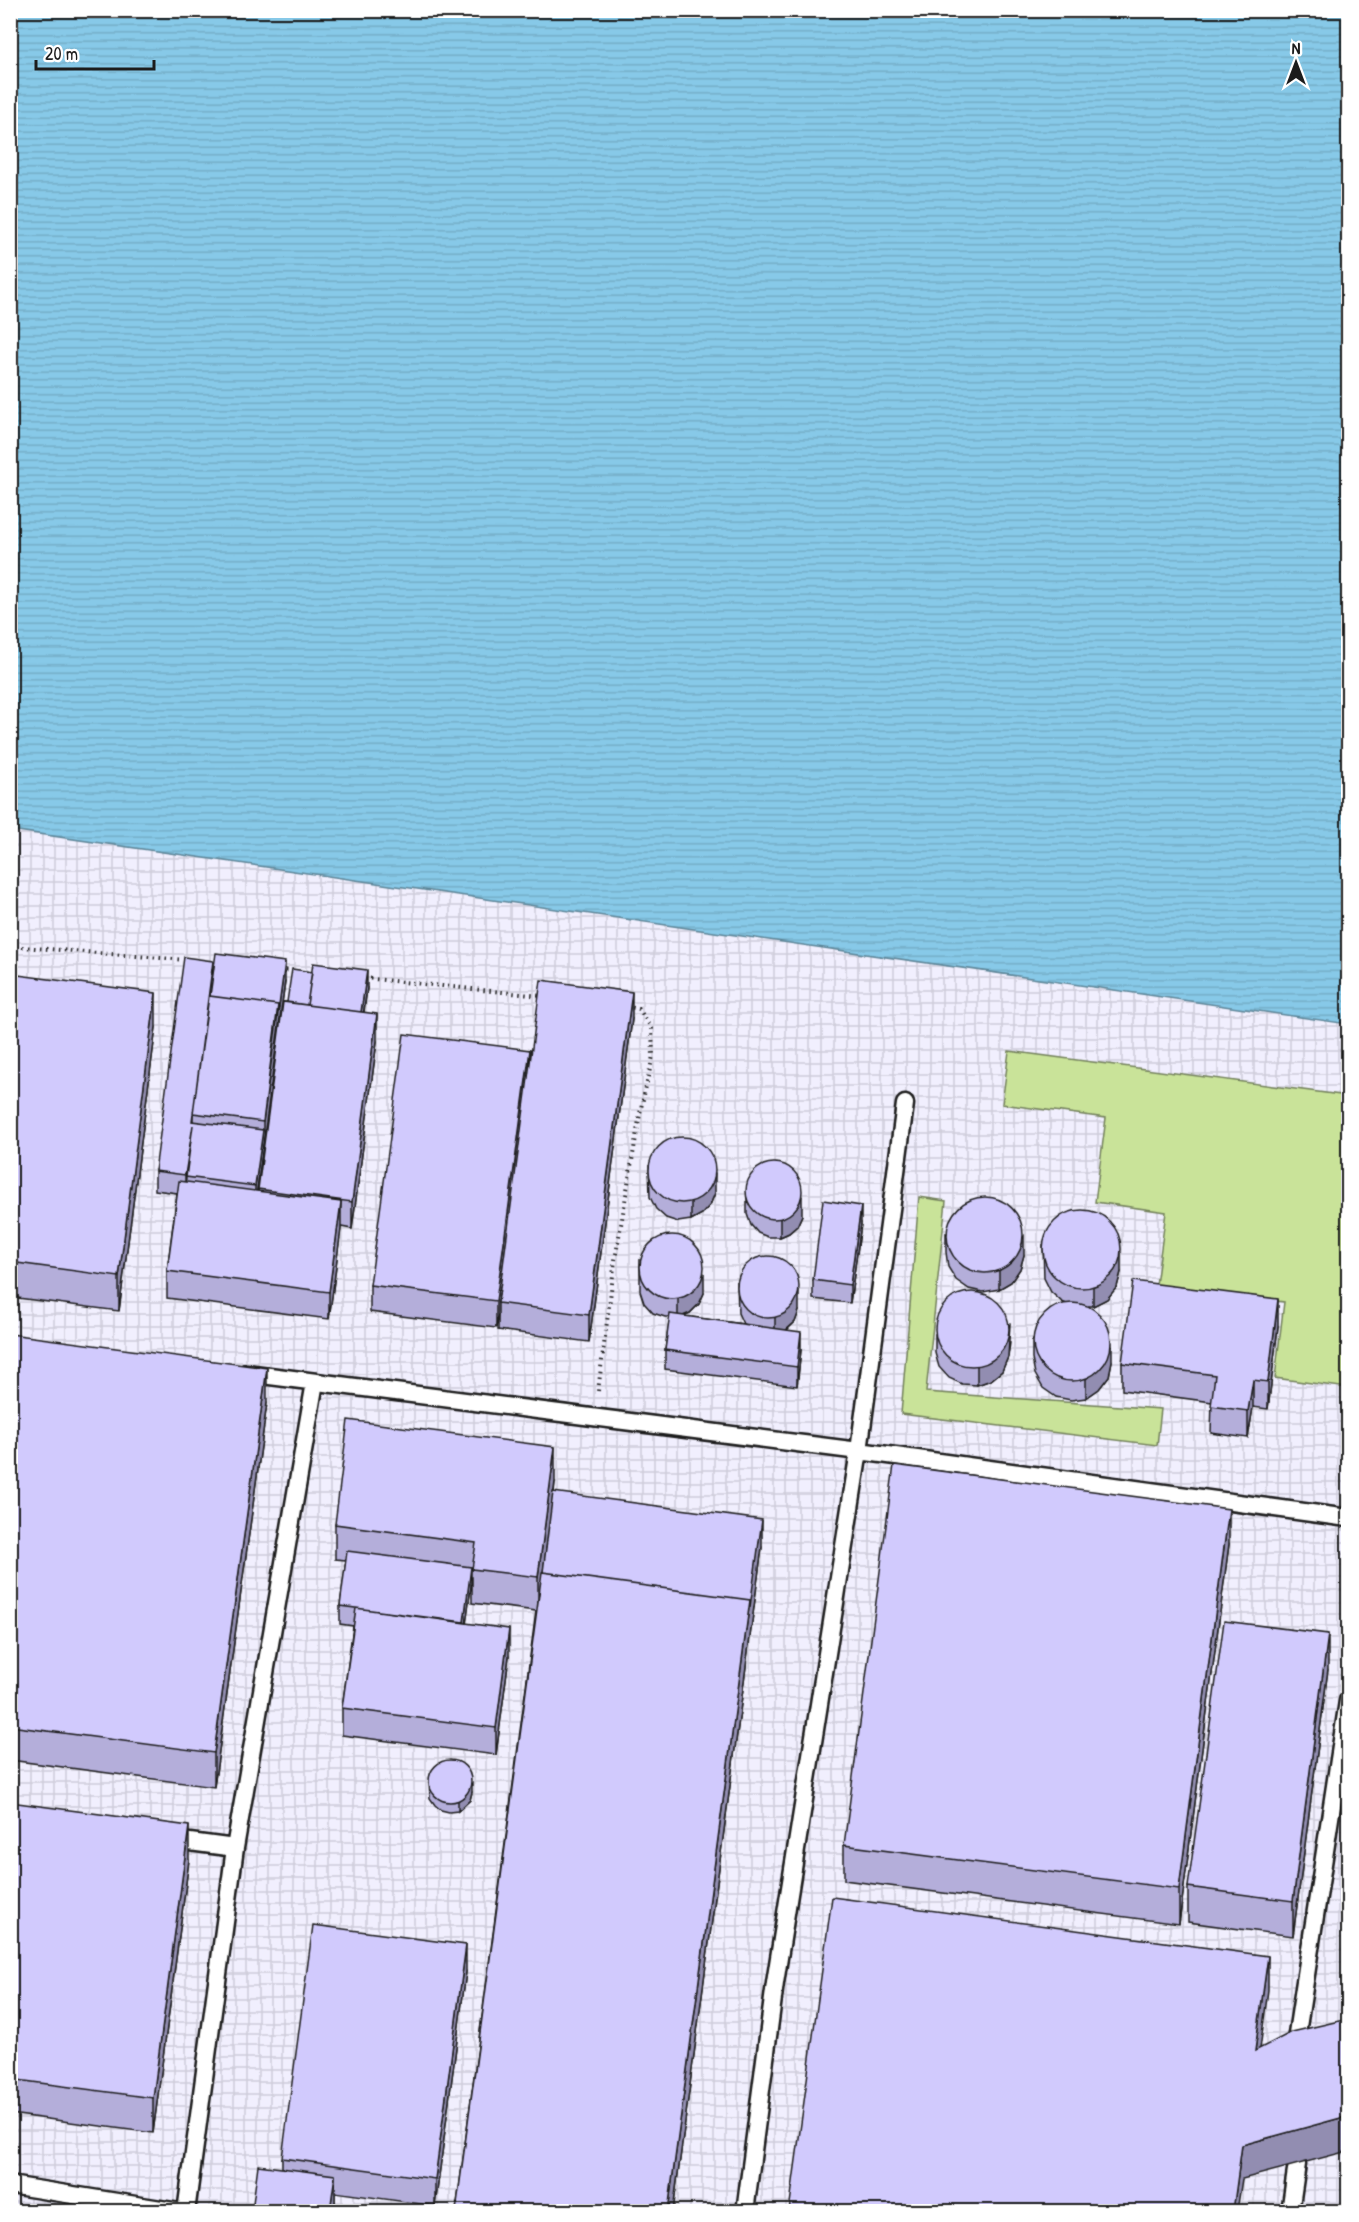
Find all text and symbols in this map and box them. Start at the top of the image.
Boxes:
scale bar [36,33,154,71]
north arrow [1266,33,1326,93]
text: N [1292,37,1301,59]
text: 20 m [45,41,78,66]

